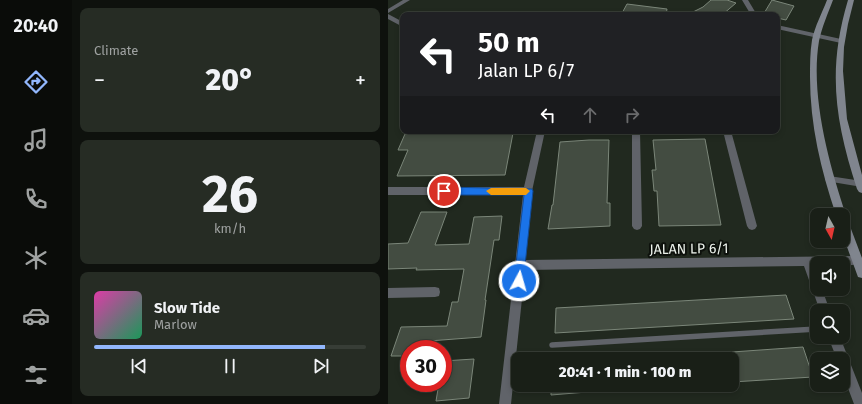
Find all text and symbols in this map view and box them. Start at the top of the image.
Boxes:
text: 20:40 [14,15,58,37]
text: 50 m [478,26,540,59]
icon: left [412,28,464,80]
text: Climate [94,43,138,58]
text: Jalan LP 6/7 [478,60,574,82]
text: 20° [205,62,255,98]
text: − [94,67,105,94]
text: + [355,67,366,94]
icon: directions [22,68,50,96]
icon: left [537,104,559,126]
icon: ahead [579,104,601,126]
icon: right [621,104,643,126]
icon: music [22,126,50,154]
text: 26 [202,163,258,226]
pin [427,174,461,208]
icon: arrive [433,180,455,202]
icon: phone [22,185,50,213]
north arrow [810,208,850,248]
map controls [810,208,850,392]
text: km/h [214,221,246,236]
street label: JALAN LP 6/1 [649,240,729,258]
icon: climate [22,244,50,272]
button: sound [810,256,850,296]
position arrow [498,260,540,302]
text: Slow Tide [154,299,220,317]
icon: car [22,302,50,330]
button: search [810,304,850,344]
text: Marlow [154,317,197,332]
speed limit sign: 30 [400,340,452,392]
button: layers [810,352,850,392]
icon: previous [128,355,150,377]
icon: pause [219,355,241,377]
icon: next [310,355,332,377]
icon: filters [22,361,50,389]
text: 20:41 · 1 min · 100 m [559,363,691,381]

